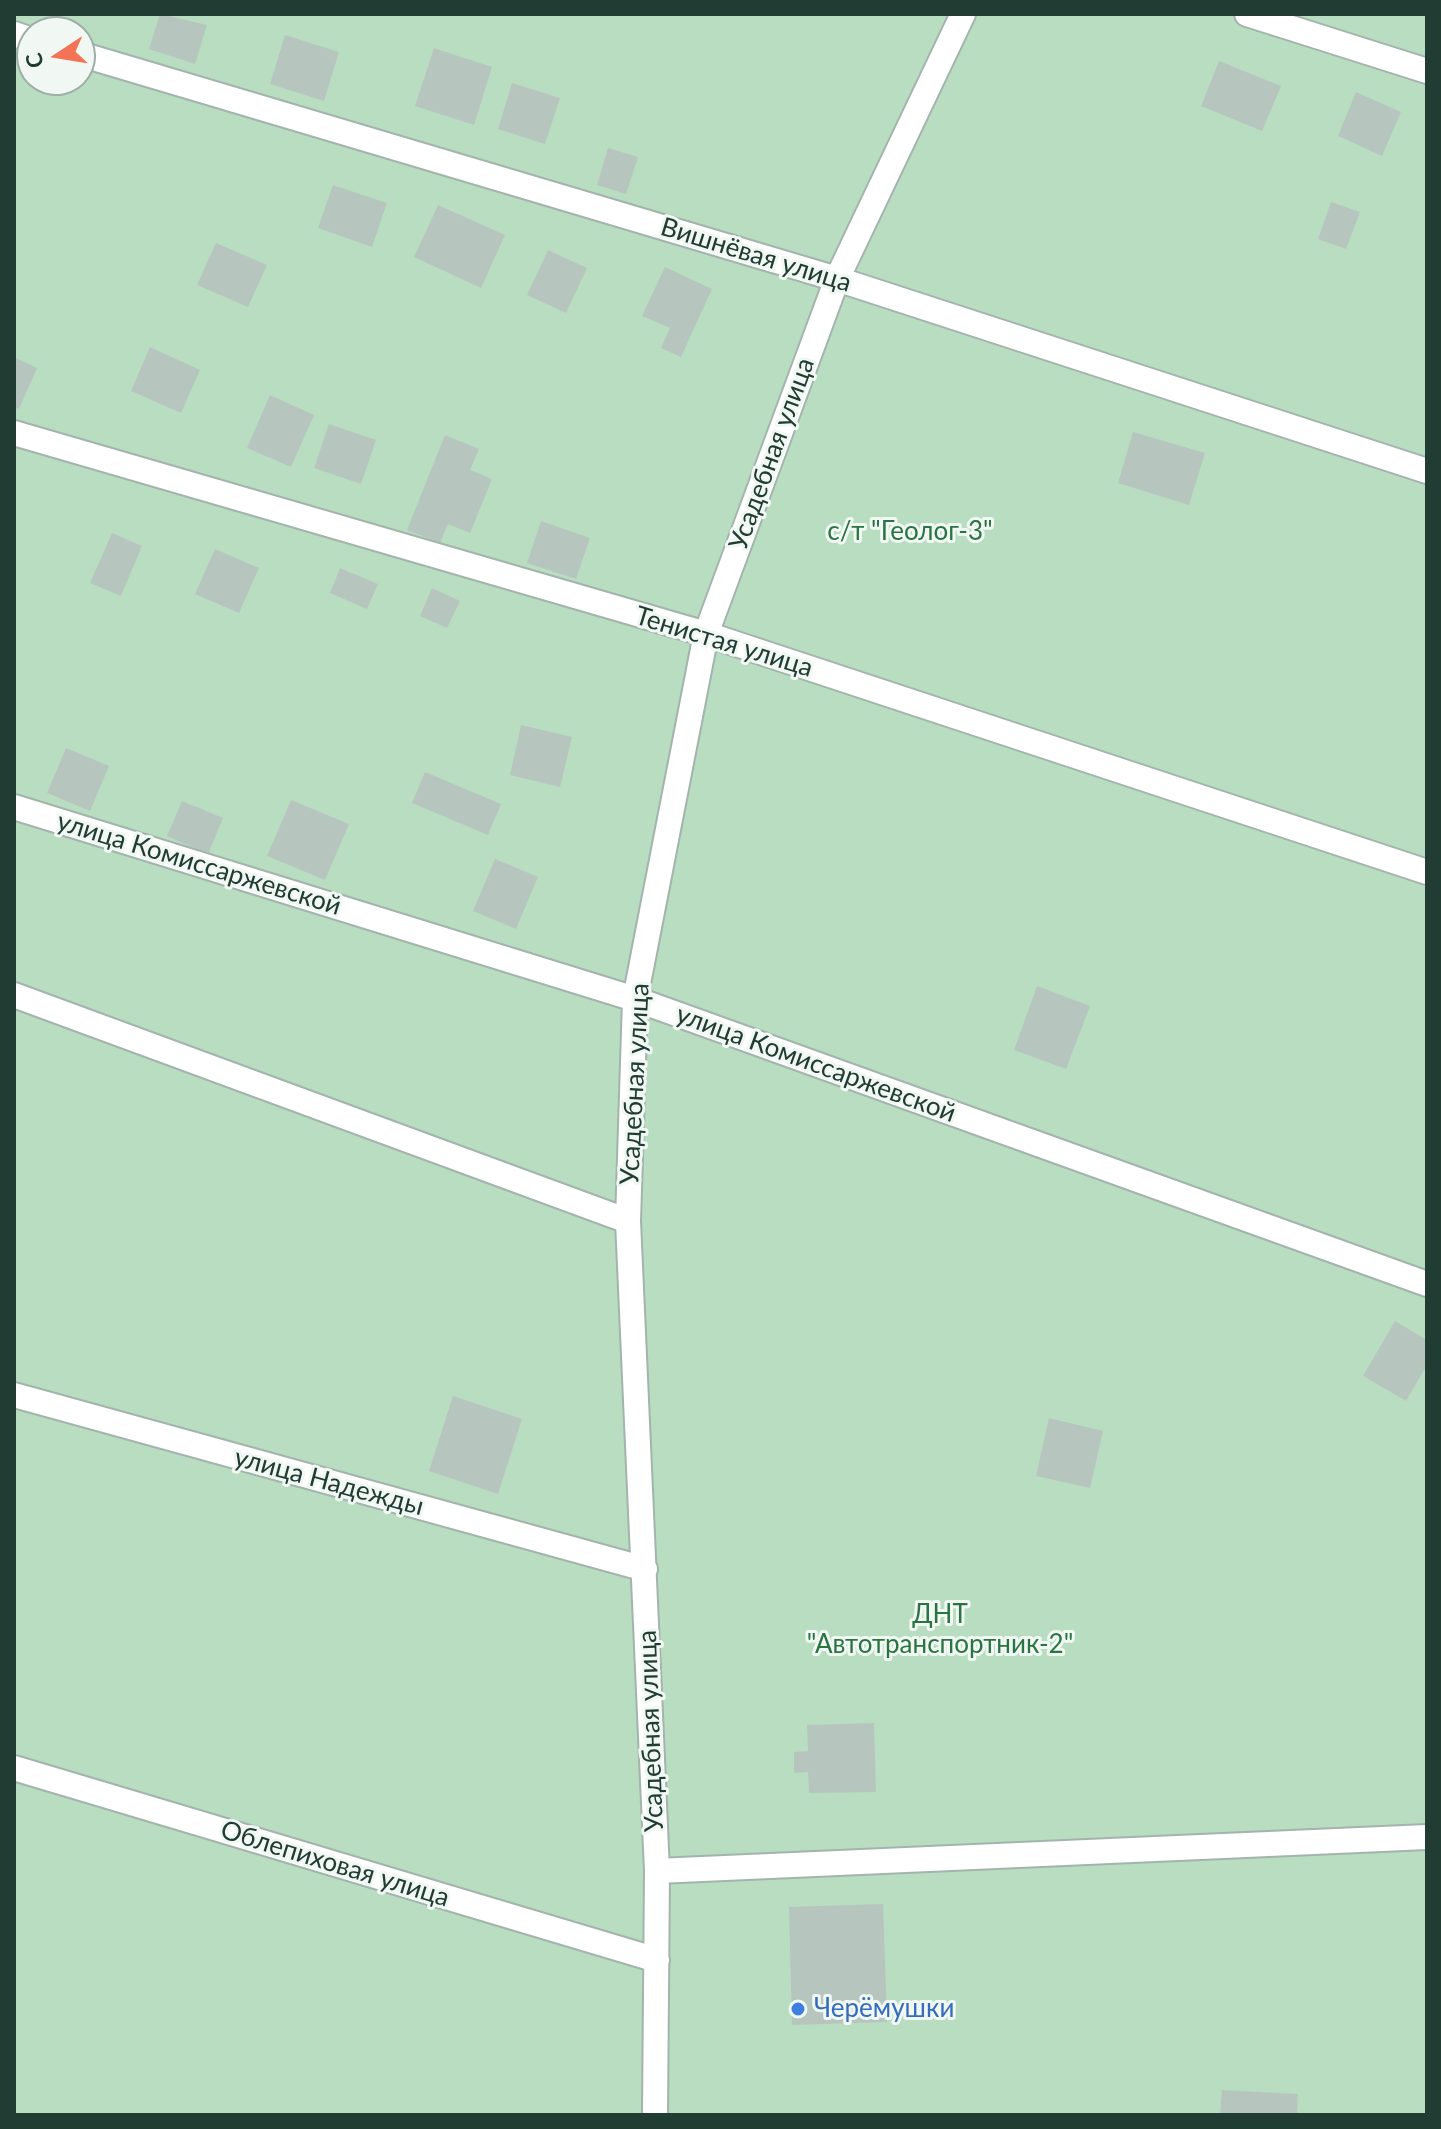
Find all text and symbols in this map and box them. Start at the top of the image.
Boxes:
north arrow [16,16,96,96]
text: С [19,51,49,71]
street label: Вишнёвая улица [657,211,855,299]
street label: Усадебная улица [723,354,821,554]
park label: с/т "Геолог-3" [827,516,993,548]
street label: Тенистая улица [631,600,817,684]
street label: улица Комиссаржевской [53,806,345,922]
street label: Усадебная улица [614,982,656,1186]
street label: улица Комиссаржевской [672,999,960,1129]
street label: улица Надежды [231,1442,427,1522]
park label: ДНТ "Автотранспортник-2" [807,1599,1073,1660]
street label: Усадебная улица [632,1629,670,1833]
street label: Облепиховая улица [217,1814,453,1914]
place label: Черёмушки [814,1993,954,2025]
marker: Черёмушки [789,2000,807,2018]

